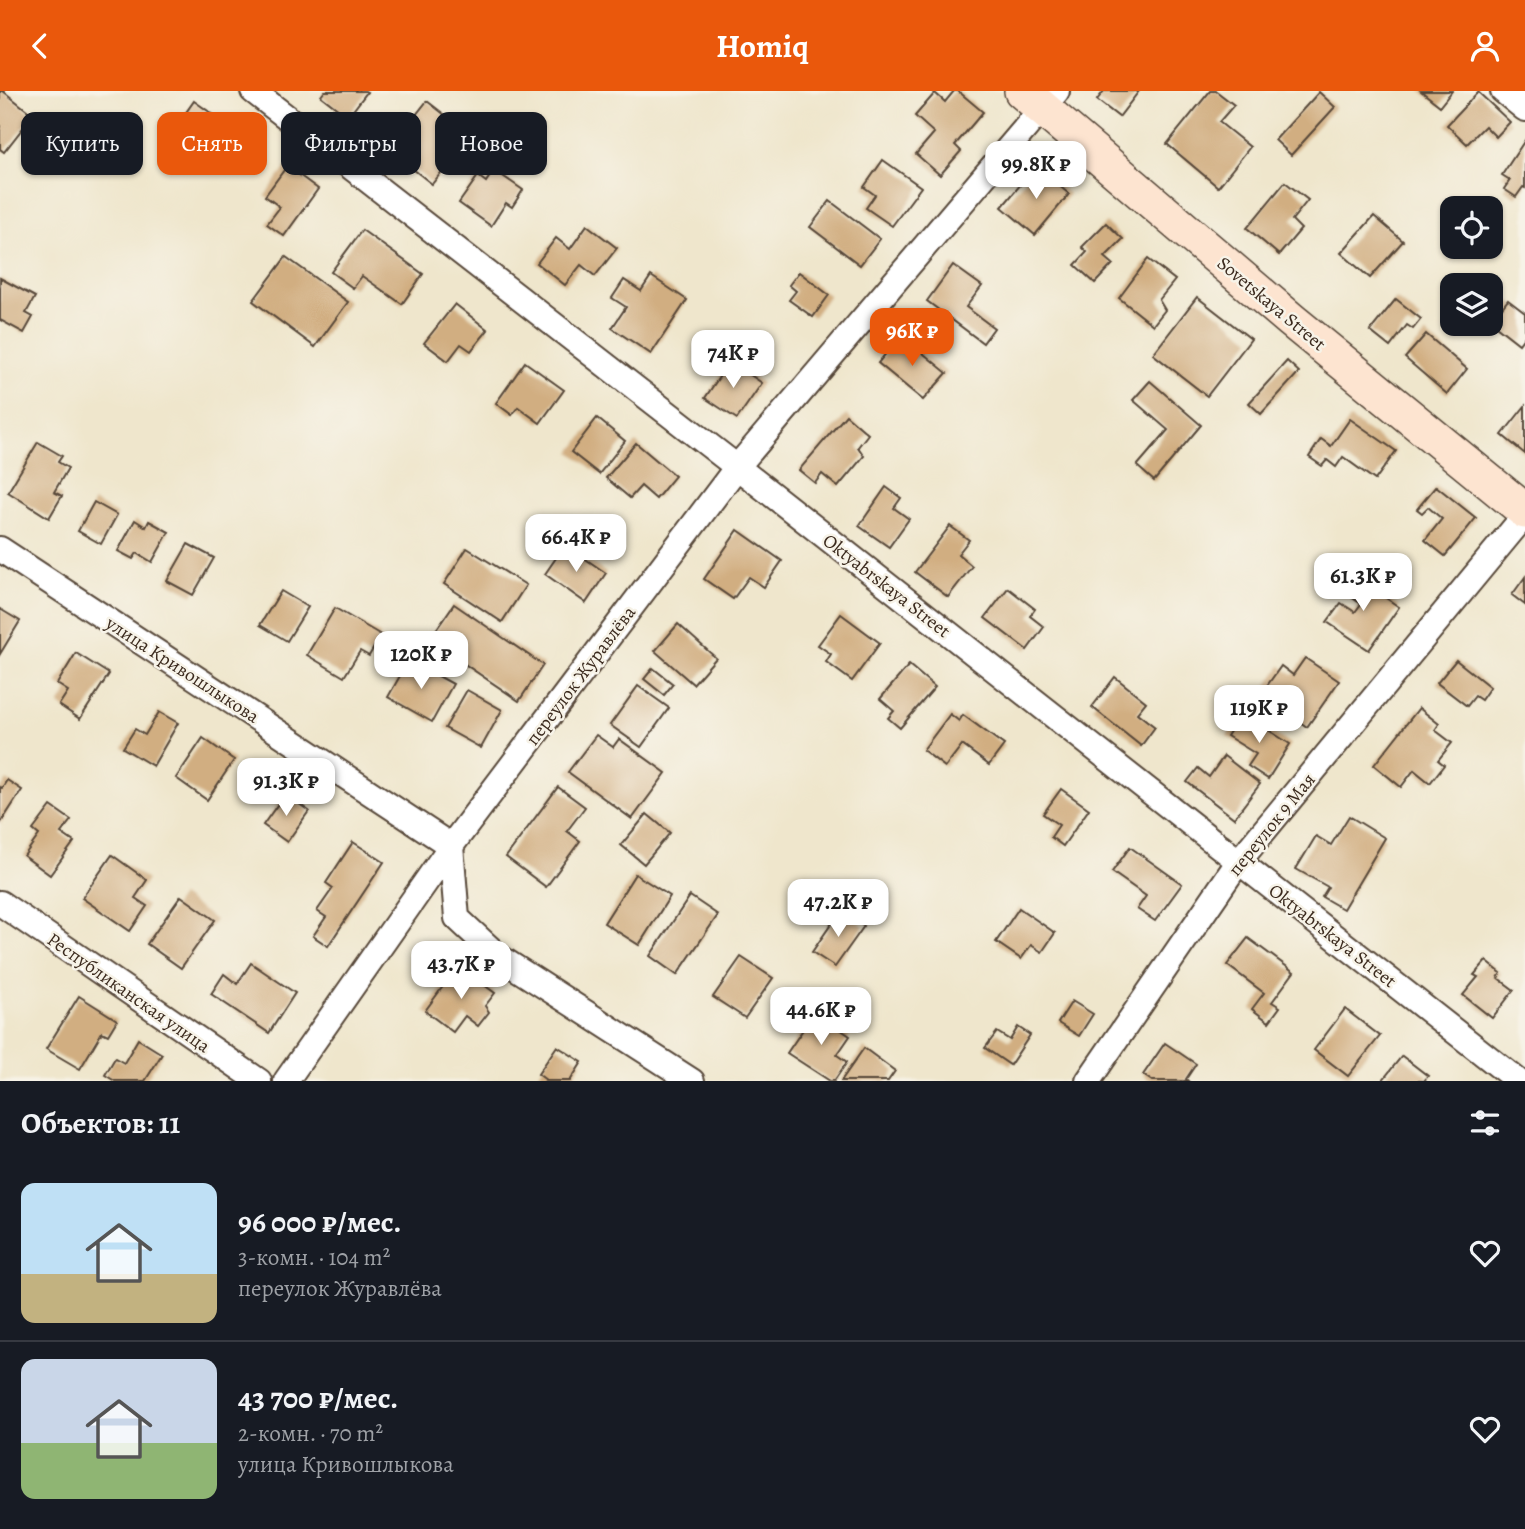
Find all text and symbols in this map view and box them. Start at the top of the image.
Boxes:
text: Homiq [716,24,809,68]
icon: back [21,27,59,65]
icon: person [1466,27,1504,65]
chip: Купить [21,112,143,175]
chip: Снять [157,112,267,175]
chip: Фильтры [281,112,421,175]
chip: Новое [435,112,547,175]
pin: 99.8K ₽ [971,141,1101,201]
text: 99.8K ₽ [1001,148,1071,179]
map controls [1440,196,1503,336]
button: locate [1440,196,1503,259]
street label: Sovetskaya Street [1211,251,1331,357]
button: layers [1440,273,1503,336]
pin: 96K ₽ [863,309,961,368]
text: 96K ₽ [886,315,938,346]
pin: 74K ₽ [684,331,782,390]
text: 74K ₽ [707,337,759,368]
pin: 66.4K ₽ [511,515,641,574]
text: 66.4K ₽ [541,521,611,552]
street label: Oktyabrskaya Street [817,528,956,644]
pin: 61.3K ₽ [1298,553,1428,613]
text: 61.3K ₽ [1330,560,1396,591]
street label: переулок Журавлёва [520,600,642,751]
street label: улица Кривошлыкова [100,610,265,729]
pin: 120K ₽ [364,631,478,691]
text: 120K ₽ [390,638,452,669]
pin: 119K ₽ [1202,685,1316,745]
text: 119K ₽ [1230,692,1288,723]
pin: 91.3K ₽ [221,759,351,818]
text: 91.3K ₽ [253,765,319,796]
street label: переулок 9 Мая [1222,768,1321,882]
street label: Oktyabrskaya Street [1263,878,1402,994]
pin: 47.2K ₽ [773,879,903,939]
text: 47.2K ₽ [804,886,872,917]
street label: Республиканская улица [42,927,215,1059]
pin: 43.7K ₽ [396,941,526,1001]
text: 43.7K ₽ [427,948,495,979]
pin: 44.6K ₽ [756,988,886,1047]
text: 44.6K ₽ [786,994,856,1025]
text: Объектов: 11 [21,1103,180,1143]
icon: filters [1466,1104,1504,1142]
text: 96 000 ₽/мес. [238,1202,401,1242]
icon: home [77,1211,161,1295]
icon: heart [1466,1234,1504,1272]
text: 3-комн. · 104 m² [238,1242,390,1273]
text: переулок Журавлёва [238,1273,442,1304]
text: 43 700 ₽/мес. [238,1378,398,1418]
icon: home [77,1387,161,1471]
icon: heart [1466,1410,1504,1448]
text: 2-комн. · 70 m² [238,1418,383,1449]
text: улица Кривошлыкова [238,1449,454,1480]

